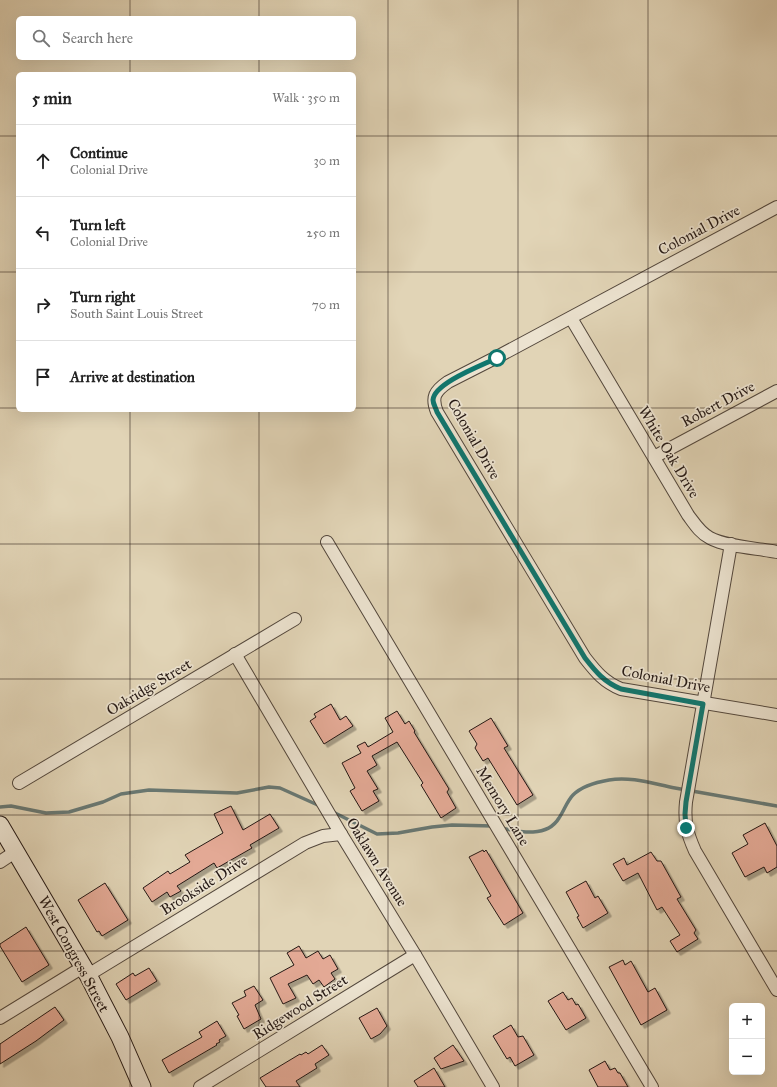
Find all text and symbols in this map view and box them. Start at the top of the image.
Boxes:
search box [16,16,356,60]
icon: search [30,27,52,49]
text: Search here [62,29,133,47]
text: 5 min [32,88,72,109]
text: Walk · 350 m [272,90,340,106]
text: Continue [70,144,128,162]
icon: ahead [32,150,54,172]
text: 30 m [314,153,340,169]
text: Colonial Drive [70,162,148,178]
street label: Colonial Drive [655,201,743,259]
text: Turn left [70,216,126,234]
icon: left [32,222,54,244]
text: 250 m [306,225,340,241]
text: Colonial Drive [70,234,148,250]
text: Turn right [70,288,135,306]
icon: right [32,294,54,316]
text: 70 m [312,297,340,313]
text: South Saint Louis Street [70,306,203,322]
route start [488,349,506,367]
icon: arrive [32,366,54,388]
text: Arrive at destination [70,368,195,386]
street label: Robert Drive [678,377,758,431]
street label: Colonial Drive [444,396,504,482]
street label: White Oak Drive [634,403,704,501]
street label: Oakridge Street [103,654,195,719]
street label: Colonial Drive [620,662,712,696]
street label: Memory Lane [472,763,534,849]
street label: Oaklawn Avenue [343,814,411,910]
route end [677,819,695,837]
street label: Brookside Drive [157,851,251,919]
street label: West Congress Street [35,893,114,1016]
street label: Ridgewood Street [249,970,351,1043]
map controls [729,1003,765,1075]
button: + [729,1003,765,1039]
button: − [729,1039,765,1075]

